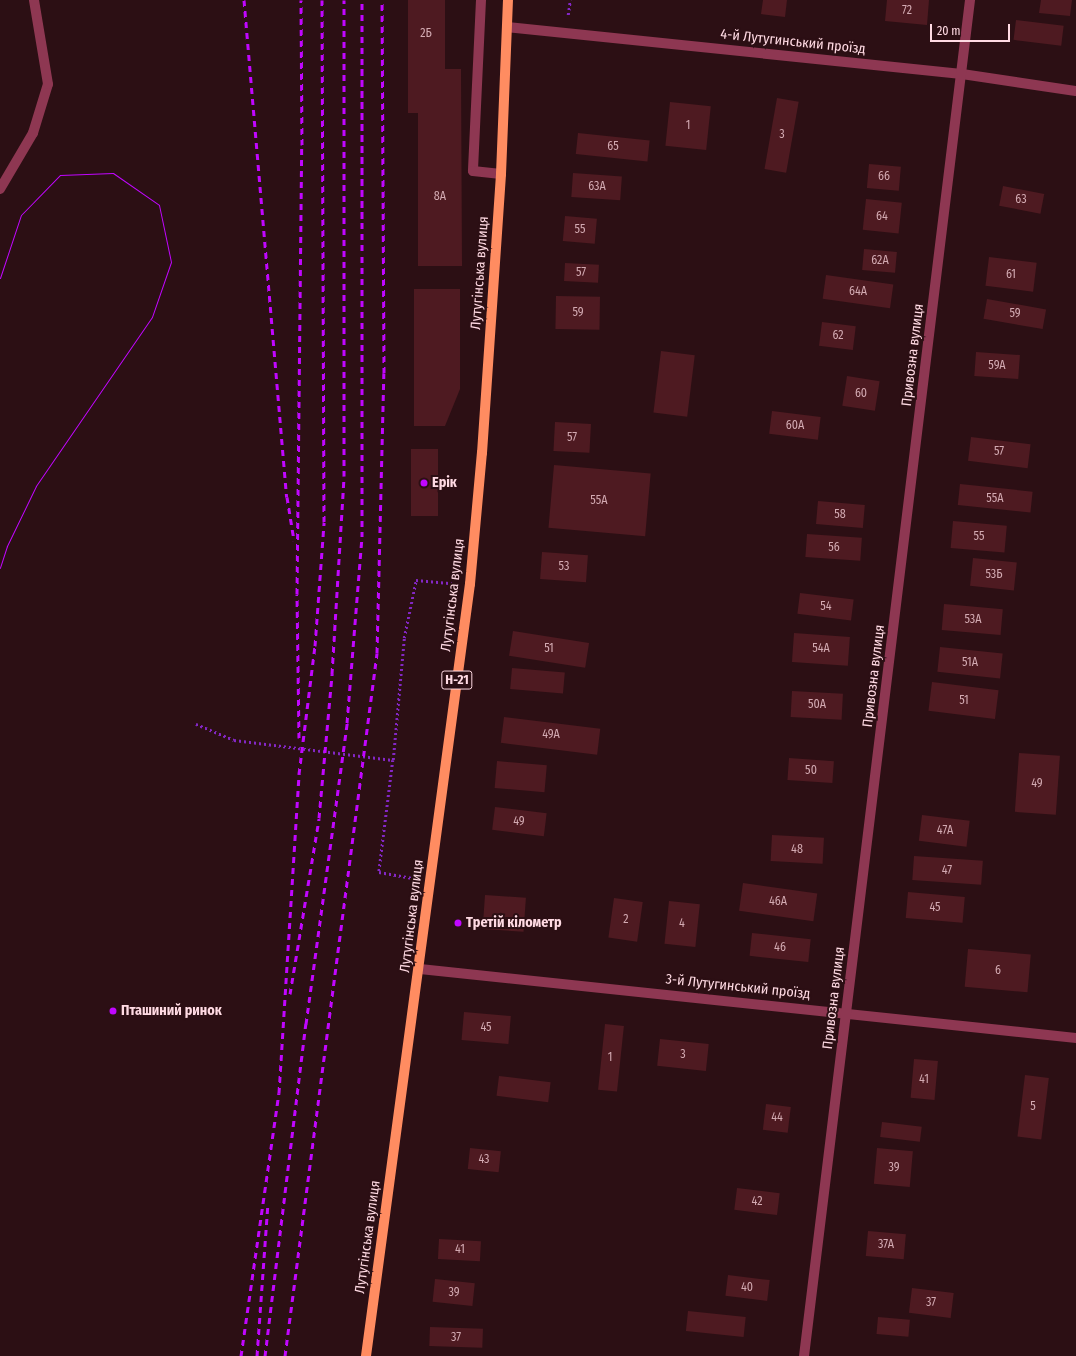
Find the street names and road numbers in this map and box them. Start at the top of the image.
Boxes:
street label: 4-й Лутугинський проїзд [720,26,866,58]
street label: Лутугінська вулиця [468,216,492,330]
street label: Привозна вулиця [898,303,928,407]
street label: Лутугінська вулиця [438,538,468,652]
street label: Привозна вулиця [859,624,889,728]
road number: Н-21 [441,669,473,691]
street label: Лутугінська вулиця [397,859,427,973]
street label: Привозна вулиця [819,946,849,1050]
street label: 3-й Лутугинський проїзд [665,971,811,1003]
street label: Лутугінська вулиця [352,1179,384,1295]

